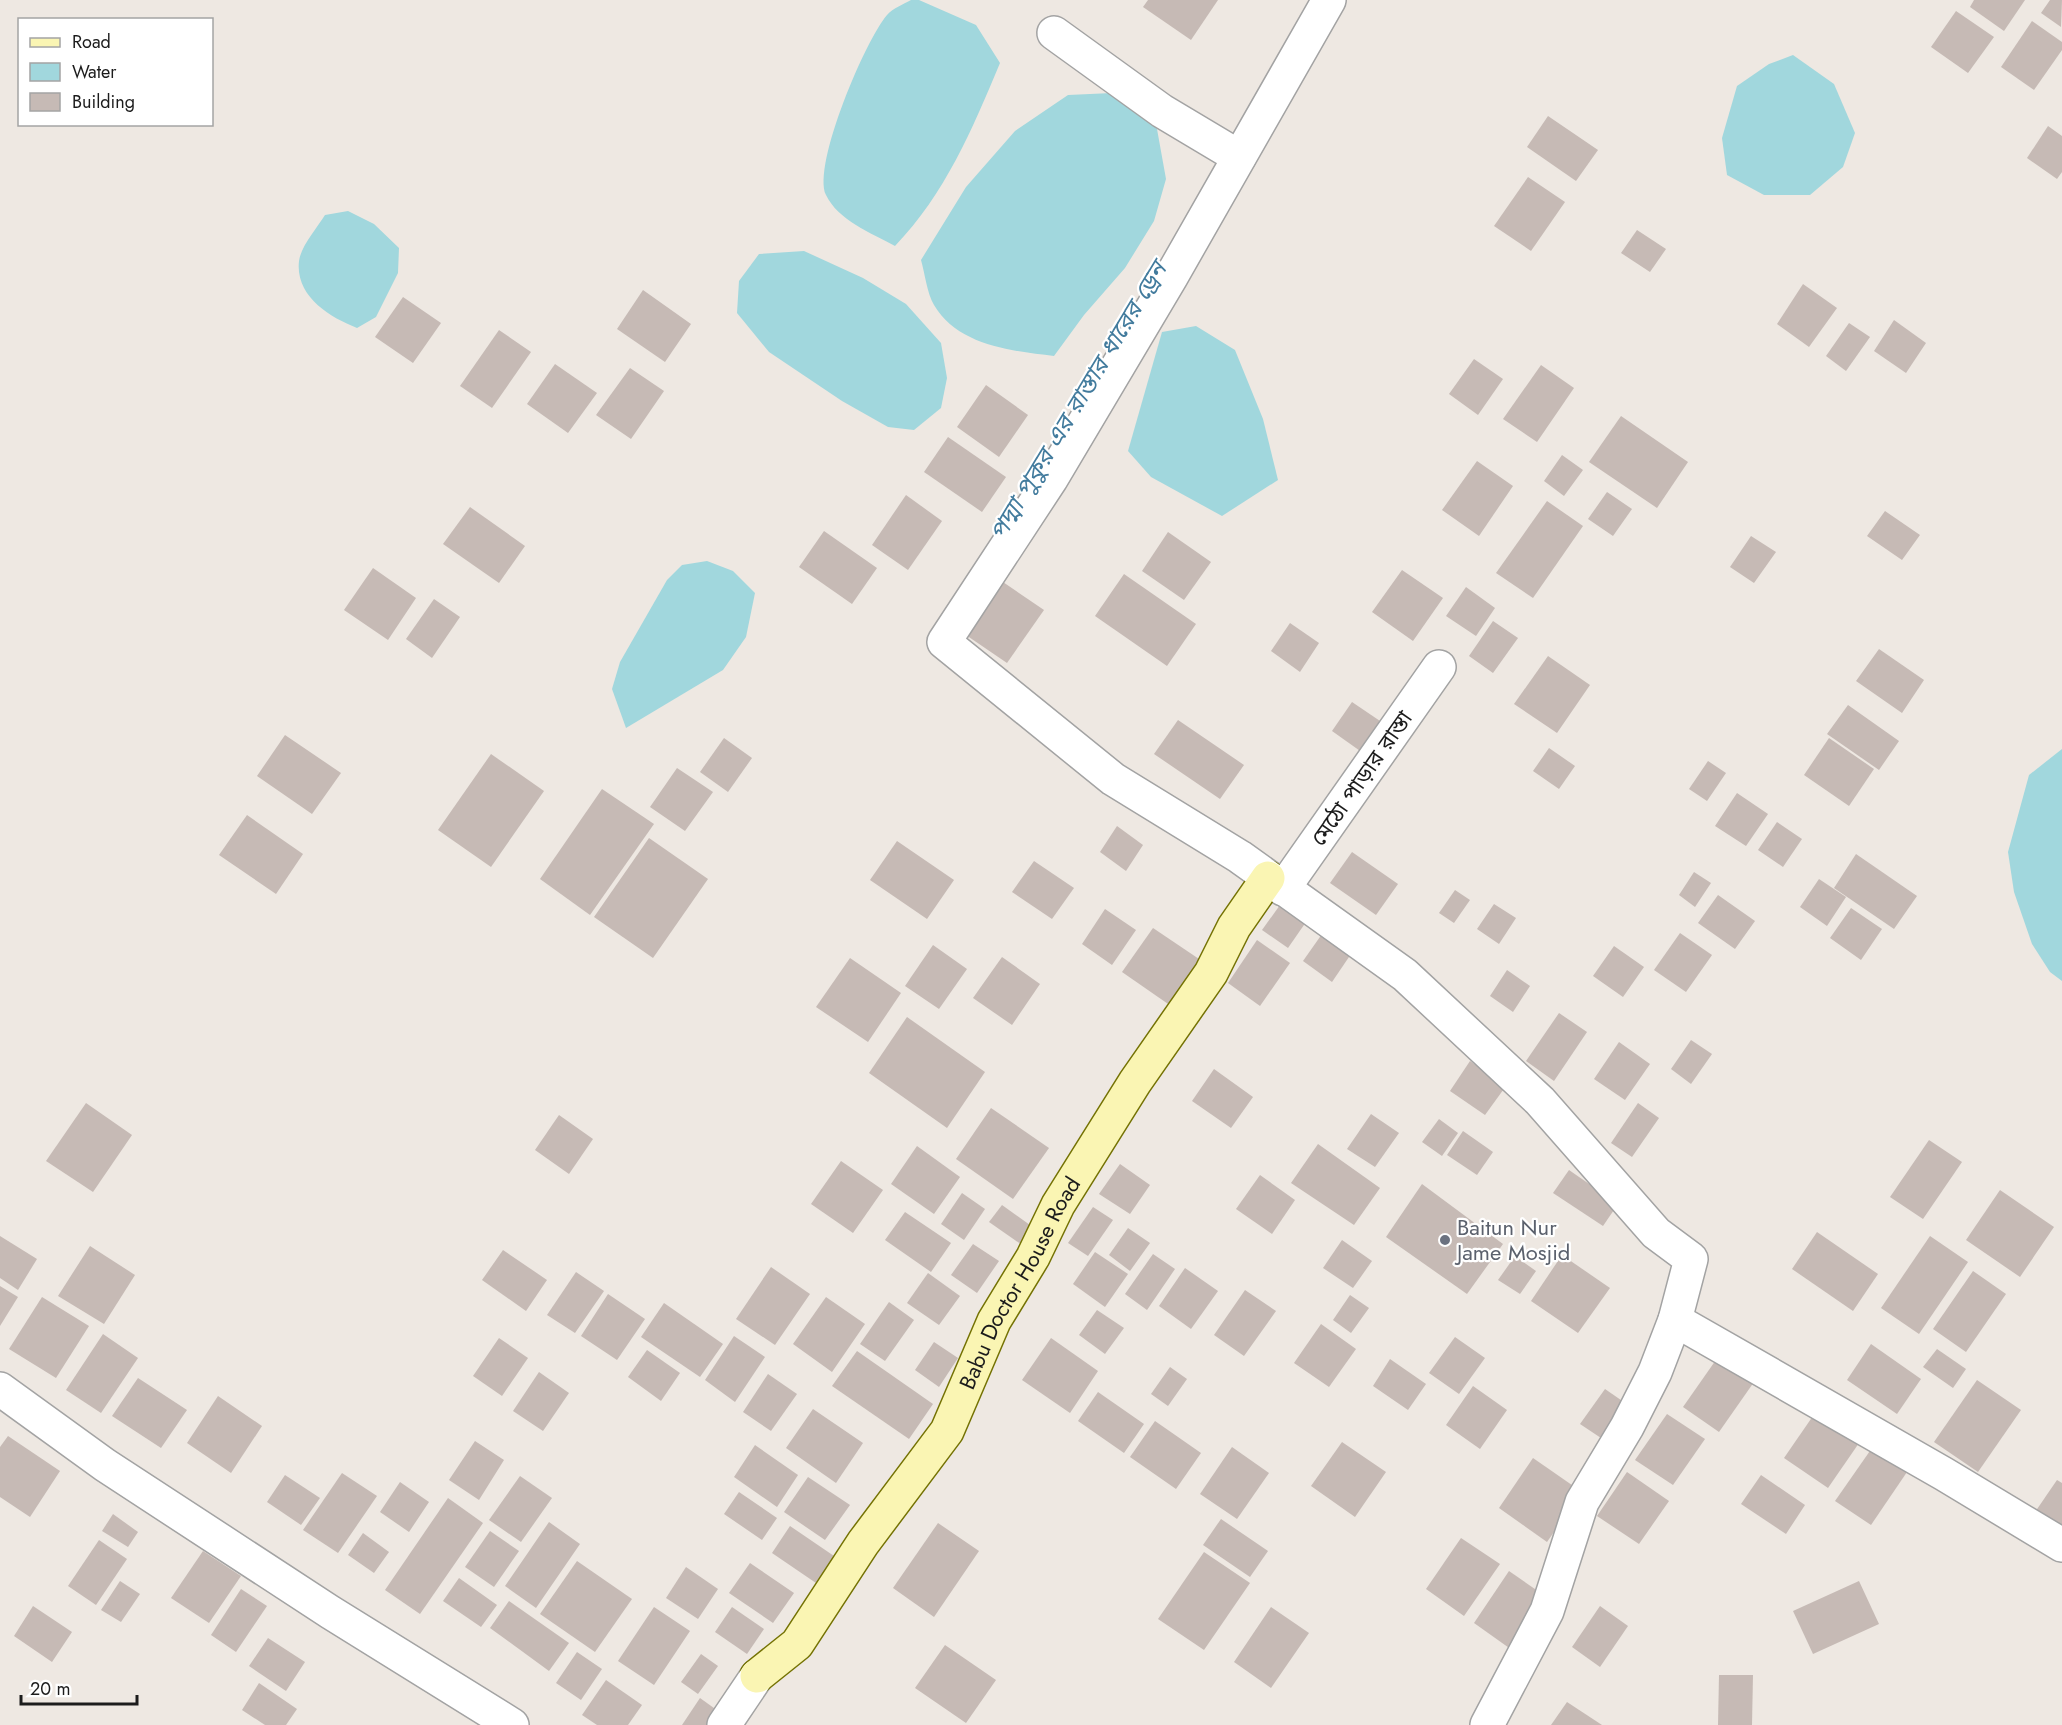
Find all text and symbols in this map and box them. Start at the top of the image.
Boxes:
legend [18,18,213,126]
text: Road [72,29,111,55]
text: Water [72,59,117,85]
text: Building [72,89,135,115]
water label: পদ্মা পুকুর এর রাস্তার ধারের ড্রেন [980,251,1177,547]
street label: মেঠো পাড়ার রাস্তা [1302,703,1420,852]
street label: Babu Doctor House Road [951,1170,1088,1394]
place label: Baitun Nur Jame Mosjid [1454,1211,1570,1268]
marker: Baitun Nur Jame Mosjid [1438,1233,1452,1247]
scale bar [21,1668,136,1706]
text: 20 m [30,1676,70,1702]

